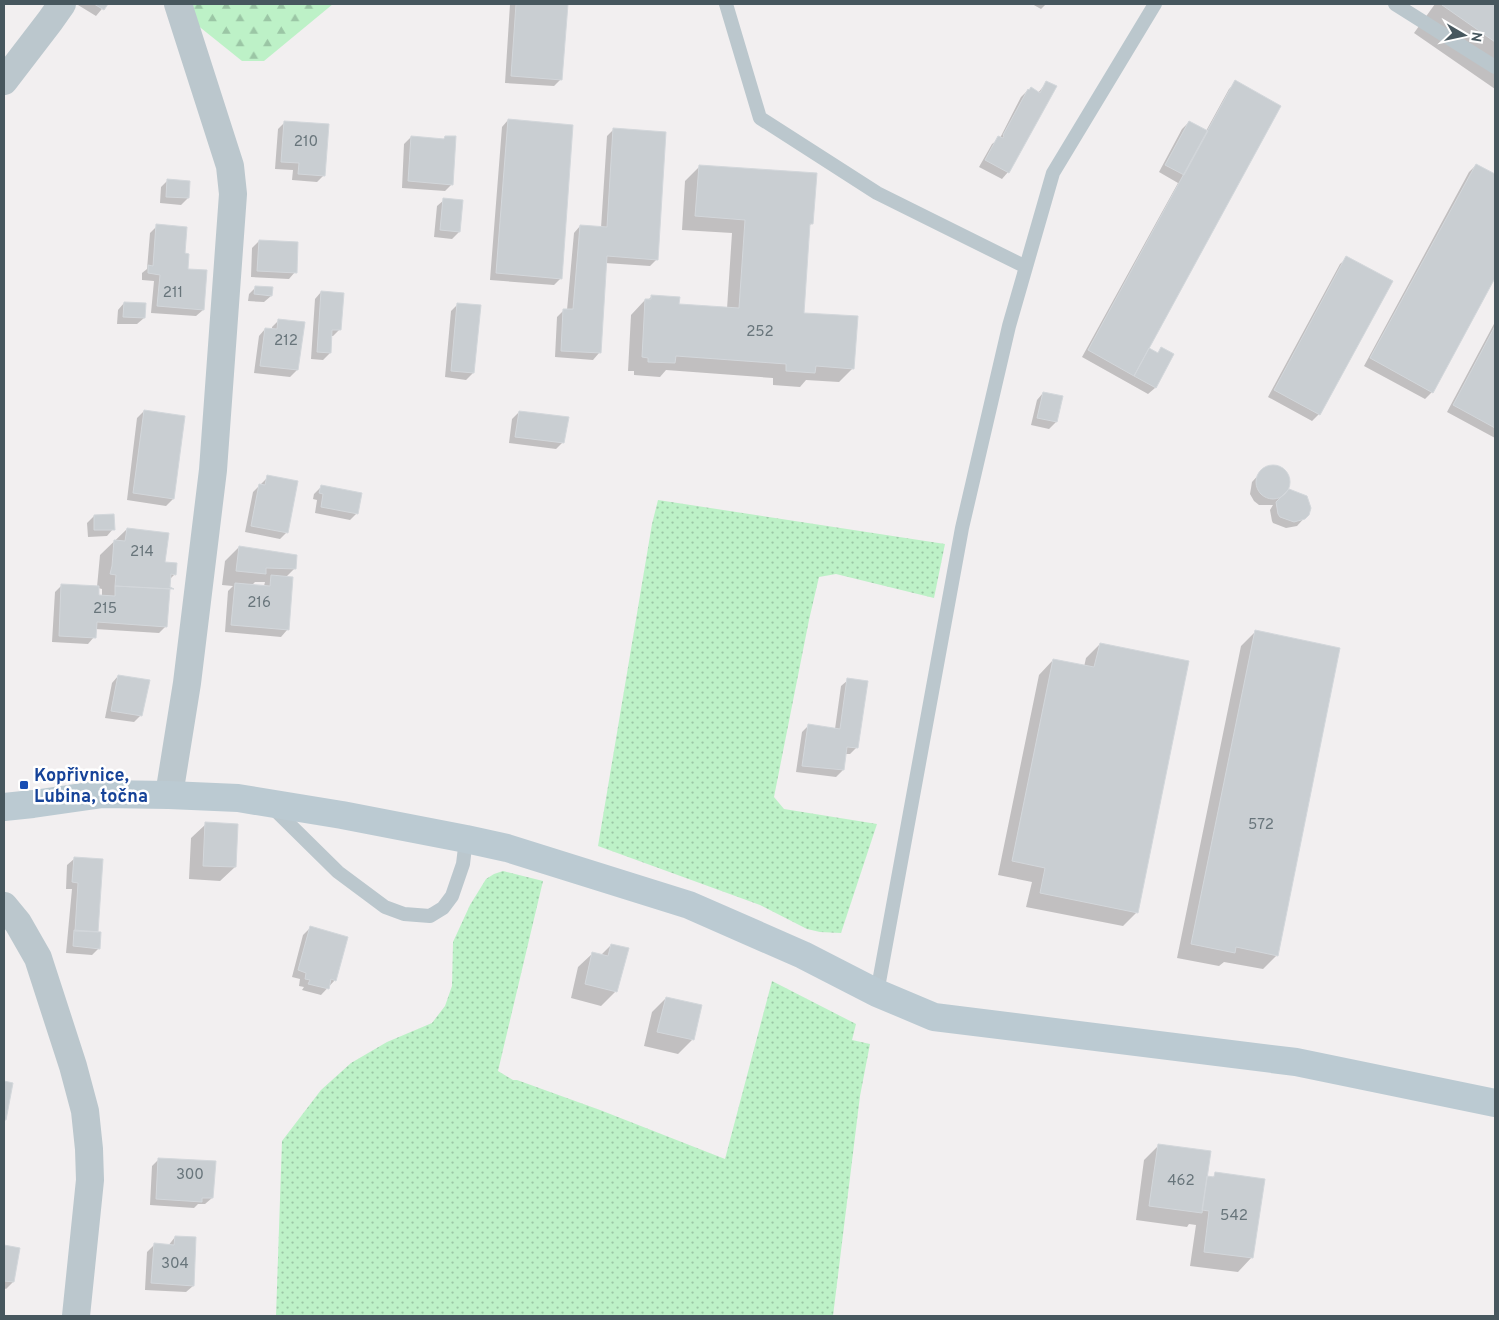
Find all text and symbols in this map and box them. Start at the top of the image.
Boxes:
north arrow [1439,10,1489,60]
text: N [1466,30,1485,43]
house number: 210 [294,133,318,152]
house number: 211 [163,284,183,303]
house number: 252 [746,323,774,342]
house number: 212 [274,332,298,351]
house number: 214 [130,543,154,562]
house number: 216 [247,594,271,613]
house number: 215 [93,600,117,619]
place label: Kopřivnice, Lubina, točna [34,765,148,809]
marker: Kopřivnice, Lubina, točna [18,779,30,791]
house number: 572 [1248,816,1274,835]
house number: 300 [176,1166,204,1185]
house number: 462 [1167,1172,1195,1191]
house number: 542 [1220,1207,1248,1226]
house number: 304 [161,1255,189,1274]

